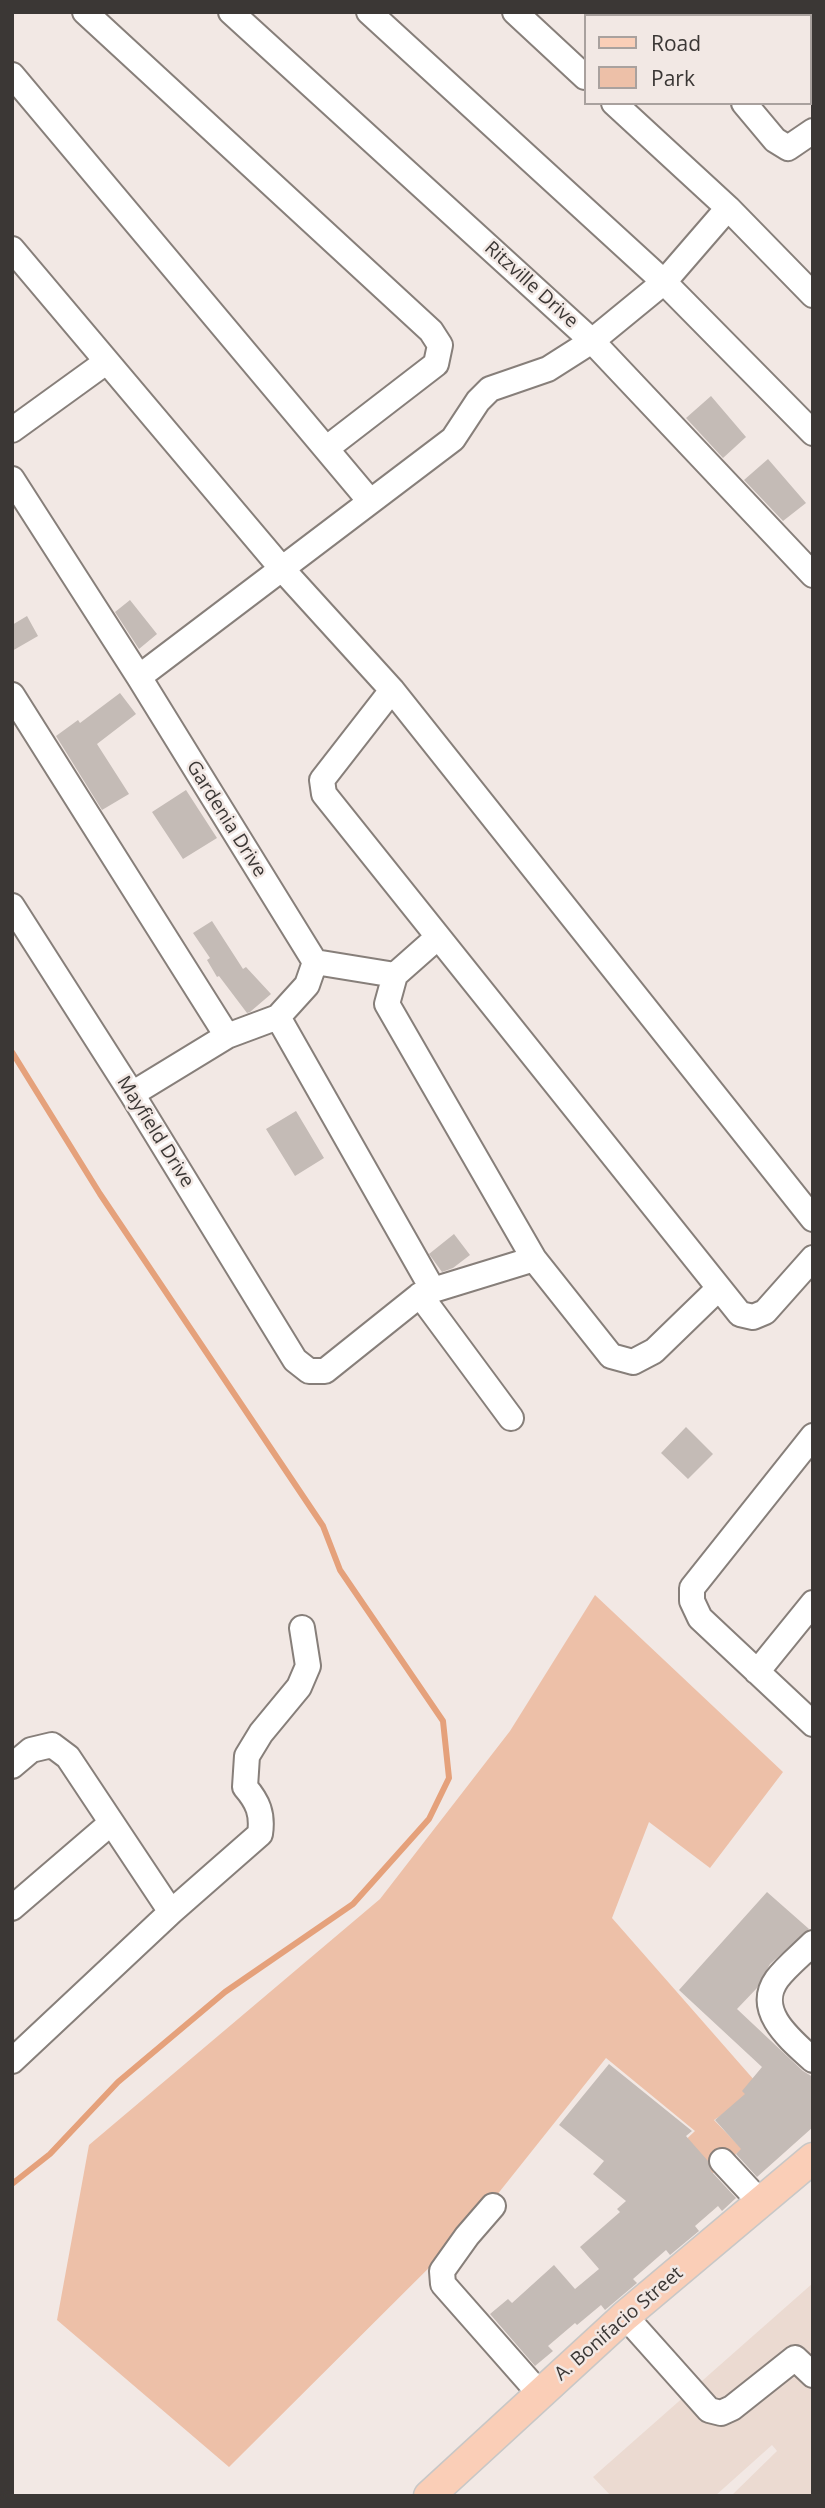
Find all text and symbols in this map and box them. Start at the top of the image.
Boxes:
legend [584,14,811,105]
text: Road [651,29,701,57]
text: Park [651,64,695,92]
street label: Ritzville Drive [479,237,583,333]
street label: Gardenia Drive [181,757,271,881]
street label: Mayfield Drive [112,1072,198,1192]
street label: A. Bonifacio Street [550,2262,688,2386]

